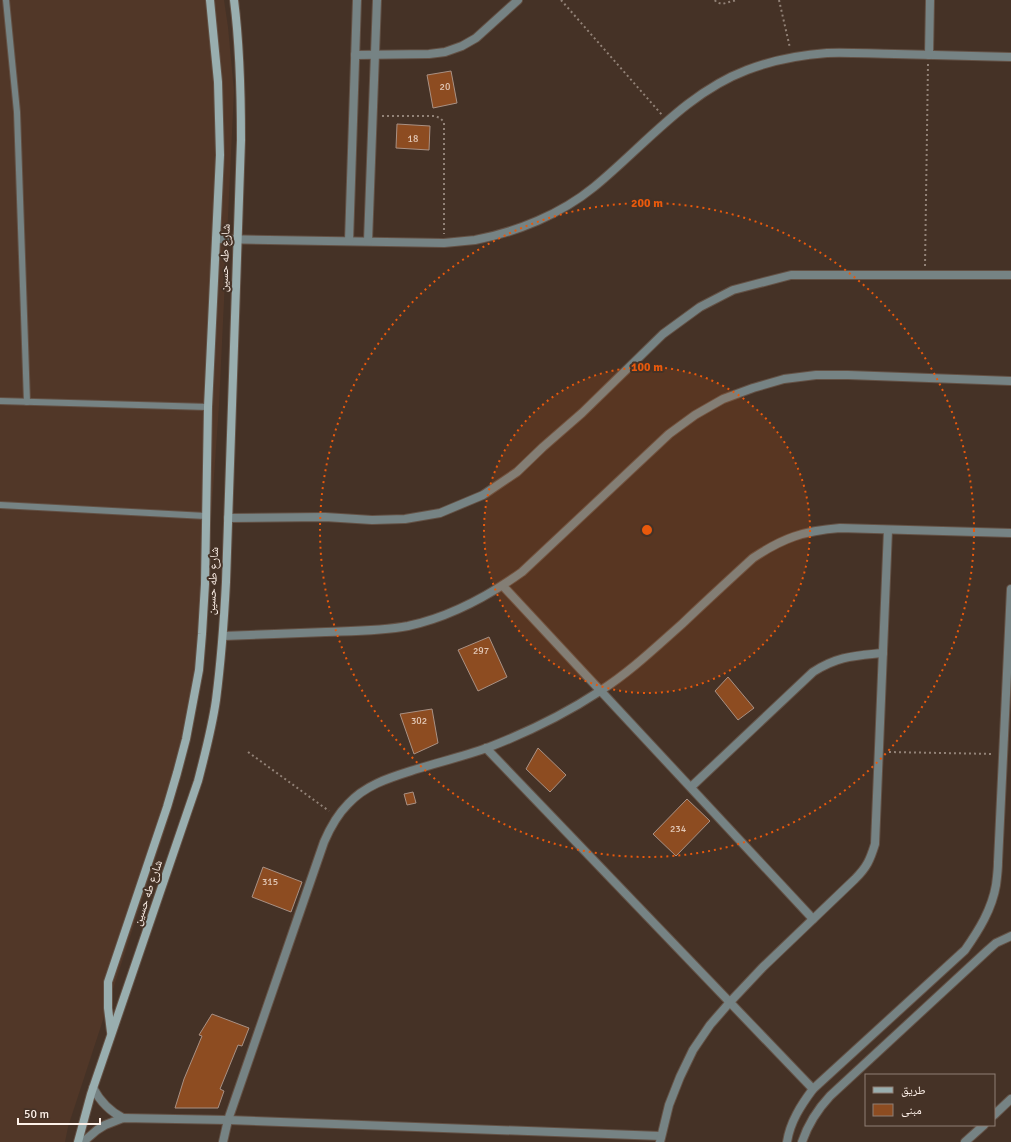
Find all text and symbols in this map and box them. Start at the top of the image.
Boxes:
house number: 20 [440,81,450,93]
house number: 18 [408,133,418,145]
text: 200 m [631,196,663,211]
street label: شارع طه حسين [216,223,234,292]
text: 100 m [631,360,663,375]
centre of rings [640,523,654,537]
street label: شارع طه حسين [204,546,222,616]
house number: 297 [473,645,489,657]
house number: 302 [411,715,427,727]
house number: 234 [670,823,687,835]
street label: شارع طه حسين [130,858,166,928]
house number: 315 [262,876,278,888]
legend [865,1074,995,1126]
text: طريق [901,1083,926,1098]
scale bar [18,1100,100,1126]
text: مبنى [901,1103,922,1118]
text: 50 m [24,1107,49,1122]

